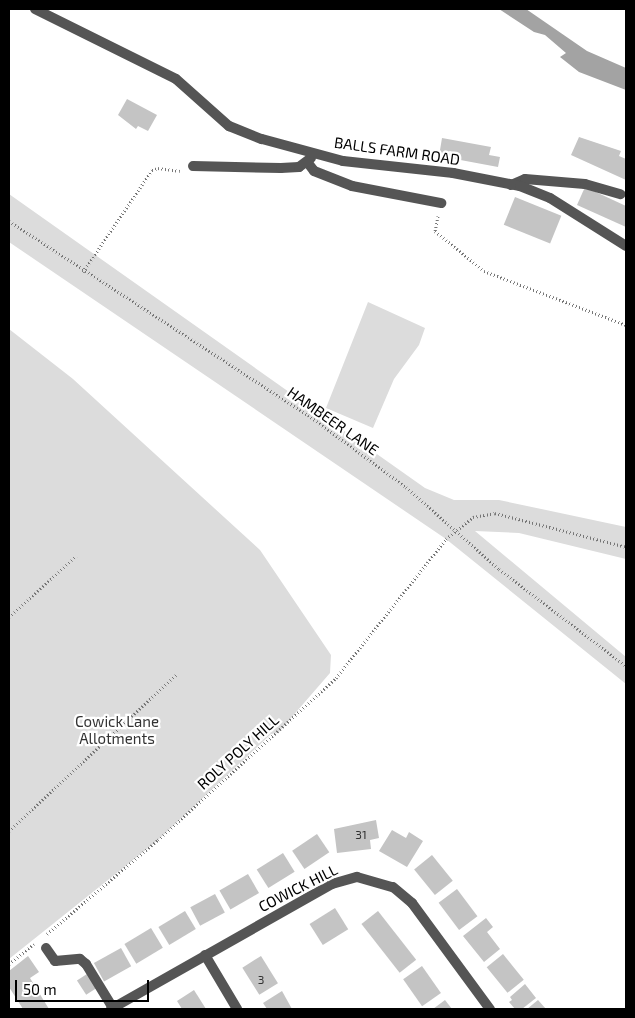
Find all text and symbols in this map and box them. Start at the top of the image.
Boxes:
street label: BALLS FARM ROAD [333,133,461,169]
street label: HAMBEER LANE [284,383,382,459]
street label: ROLY POLY HILL [193,711,283,793]
park label: Cowick Lane Allotments [75,712,159,747]
house number: 31 [355,828,367,842]
street label: COWICK HILL [255,860,341,916]
scale bar [18,970,151,1002]
house number: 3 [258,973,264,987]
text: 50 m [23,980,57,998]

